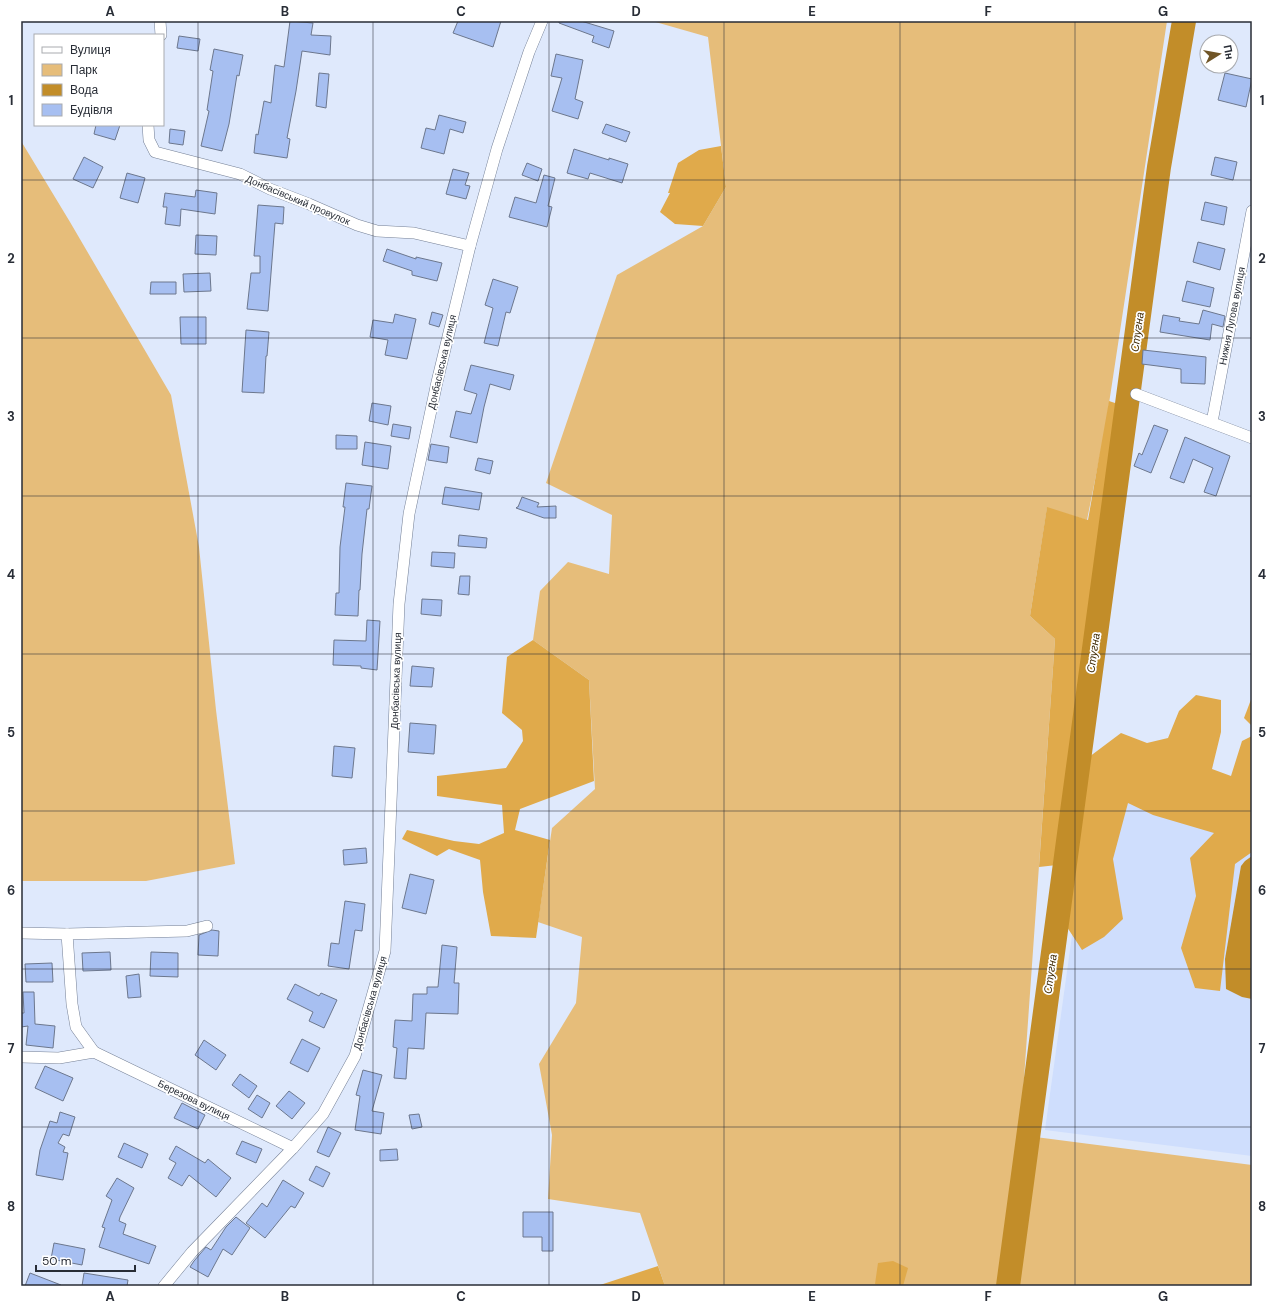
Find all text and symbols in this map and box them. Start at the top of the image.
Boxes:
text: A [105,3,115,20]
text: B [281,3,289,20]
text: C [456,3,466,20]
text: D [631,3,641,20]
text: E [808,3,816,20]
text: F [984,3,992,20]
text: G [1158,3,1168,20]
legend [34,34,164,126]
north arrow [1199,34,1239,74]
text: Вулиця [70,42,111,58]
text: Пн [1221,44,1237,61]
text: Парк [70,62,98,78]
text: Вода [70,82,98,98]
text: 1 [9,92,13,109]
text: 1 [1260,92,1264,109]
text: Будівля [70,102,112,118]
street label: Донбасівський провулок [244,172,353,228]
text: 2 [7,250,15,267]
text: 2 [1258,250,1266,267]
street label: Нижня Лугова вулиця [1216,266,1248,366]
water label: Стугна [1127,311,1147,353]
street label: Донбасівська вулиця [425,313,459,411]
text: 3 [7,408,15,425]
text: 3 [1258,408,1266,425]
text: 4 [7,566,15,583]
text: 4 [1258,566,1266,583]
street label: Донбасівська вулиця [388,632,404,730]
water label: Стугна [1083,632,1103,674]
text: 5 [7,724,15,741]
text: 5 [1258,724,1266,741]
text: 6 [7,882,15,899]
text: 6 [1258,882,1266,899]
water label: Стугна [1040,953,1060,995]
street label: Донбасівська вулиця [350,955,390,1051]
text: 7 [8,1040,15,1057]
text: 7 [1259,1040,1266,1057]
street label: Березова вулиця [156,1077,232,1123]
text: 8 [7,1198,15,1215]
text: 8 [1258,1198,1266,1215]
scale bar [36,1247,135,1273]
text: 50 m [42,1253,71,1269]
text: A [105,1288,115,1305]
text: B [281,1288,289,1305]
text: C [456,1288,466,1305]
text: D [631,1288,641,1305]
text: E [808,1288,816,1305]
text: F [984,1288,992,1305]
text: G [1158,1288,1168,1305]

